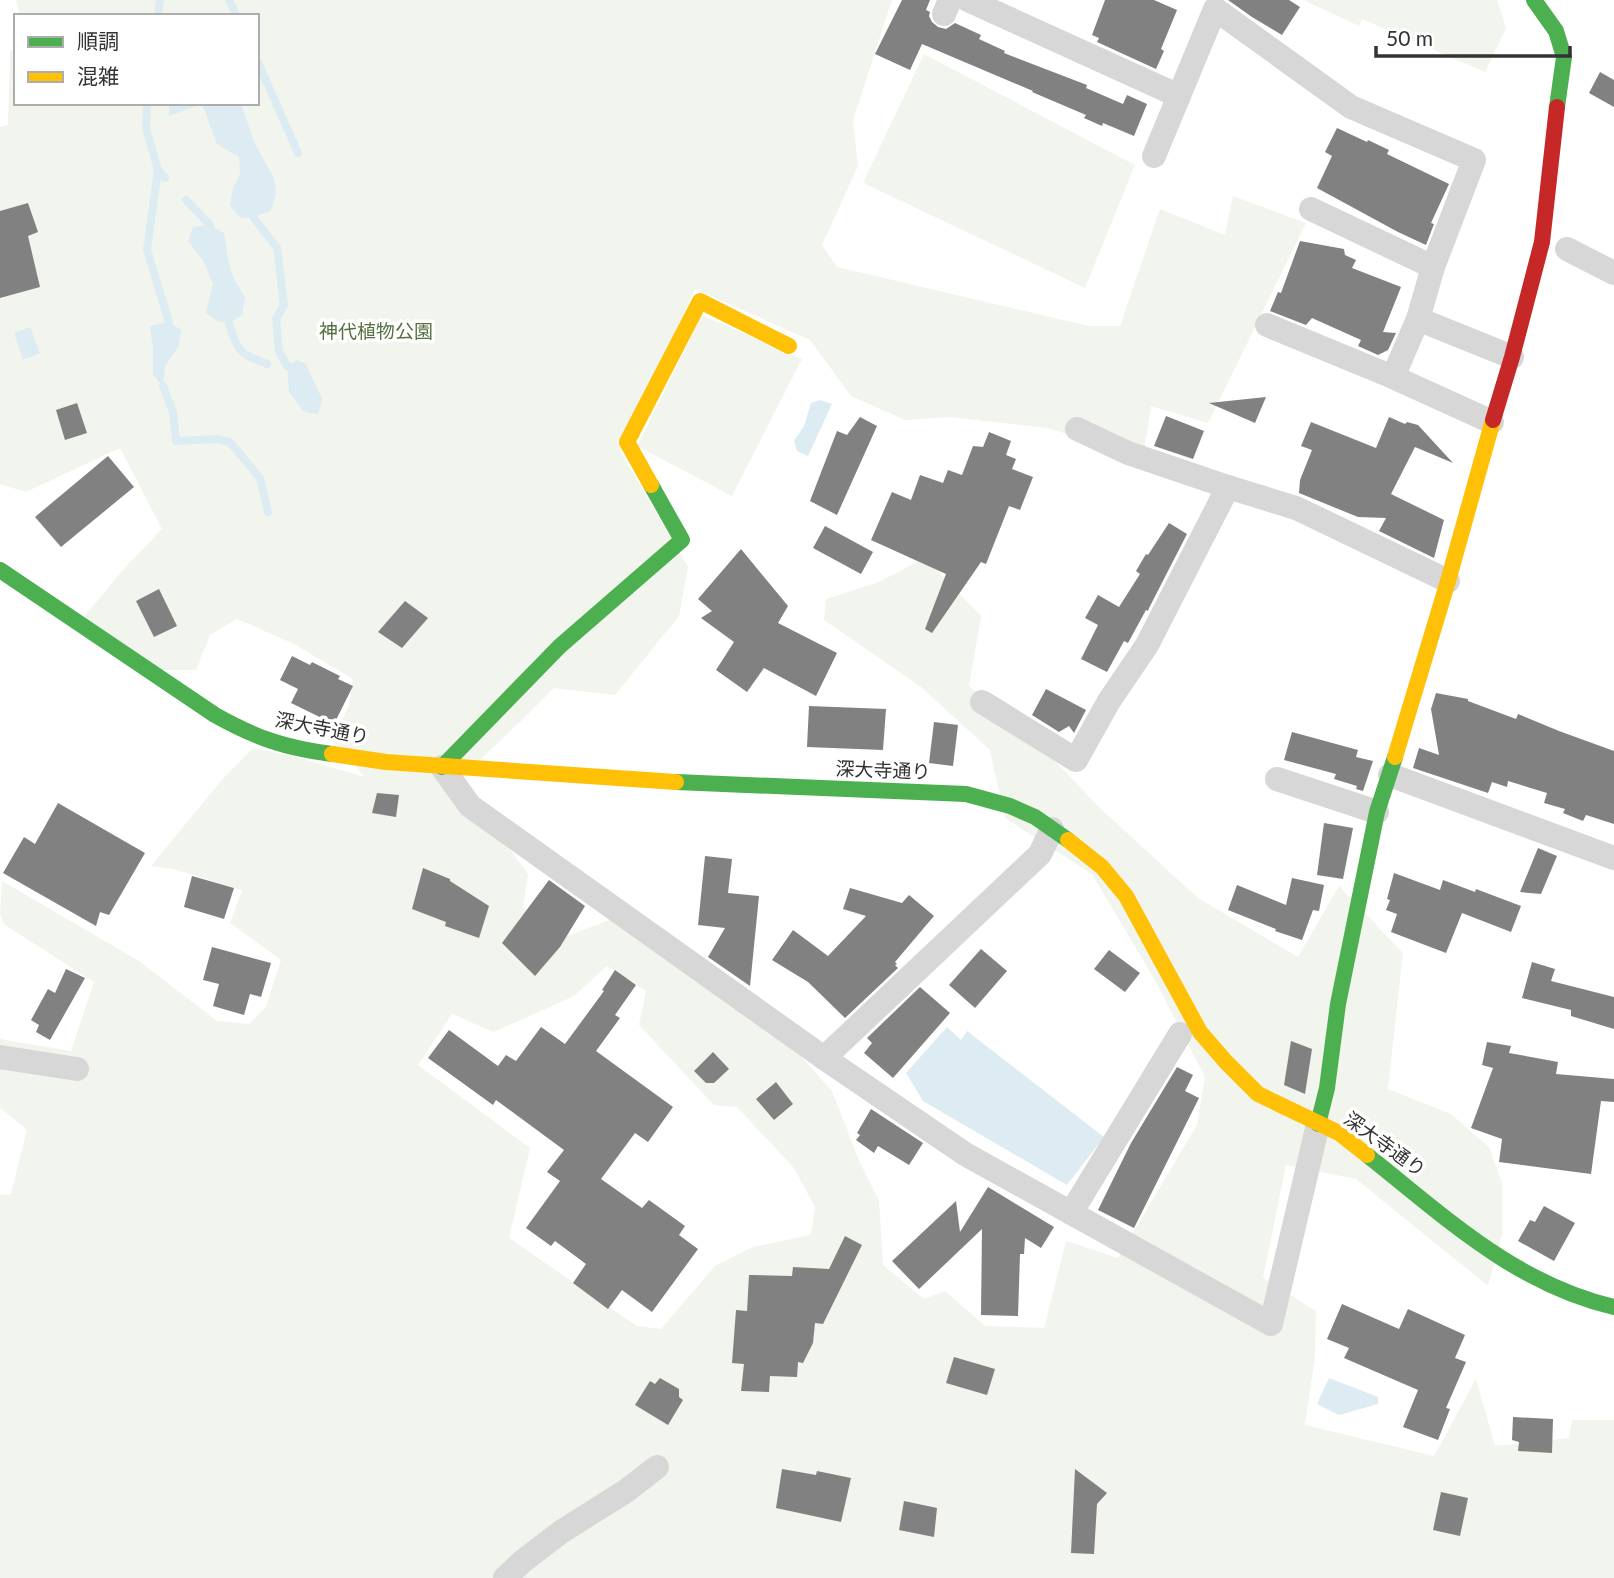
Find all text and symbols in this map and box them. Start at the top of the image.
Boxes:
legend [14,14,259,105]
scale bar [1376,14,1570,58]
text: 50 m [1386,25,1433,50]
text: 順調 [77,28,119,53]
text: 混雑 [77,63,119,88]
park label: 神代植物公園 [319,319,433,342]
street label: 深大寺通り [273,707,371,748]
street label: 深大寺通り [835,756,931,783]
street label: 深大寺通り [1340,1106,1430,1181]

